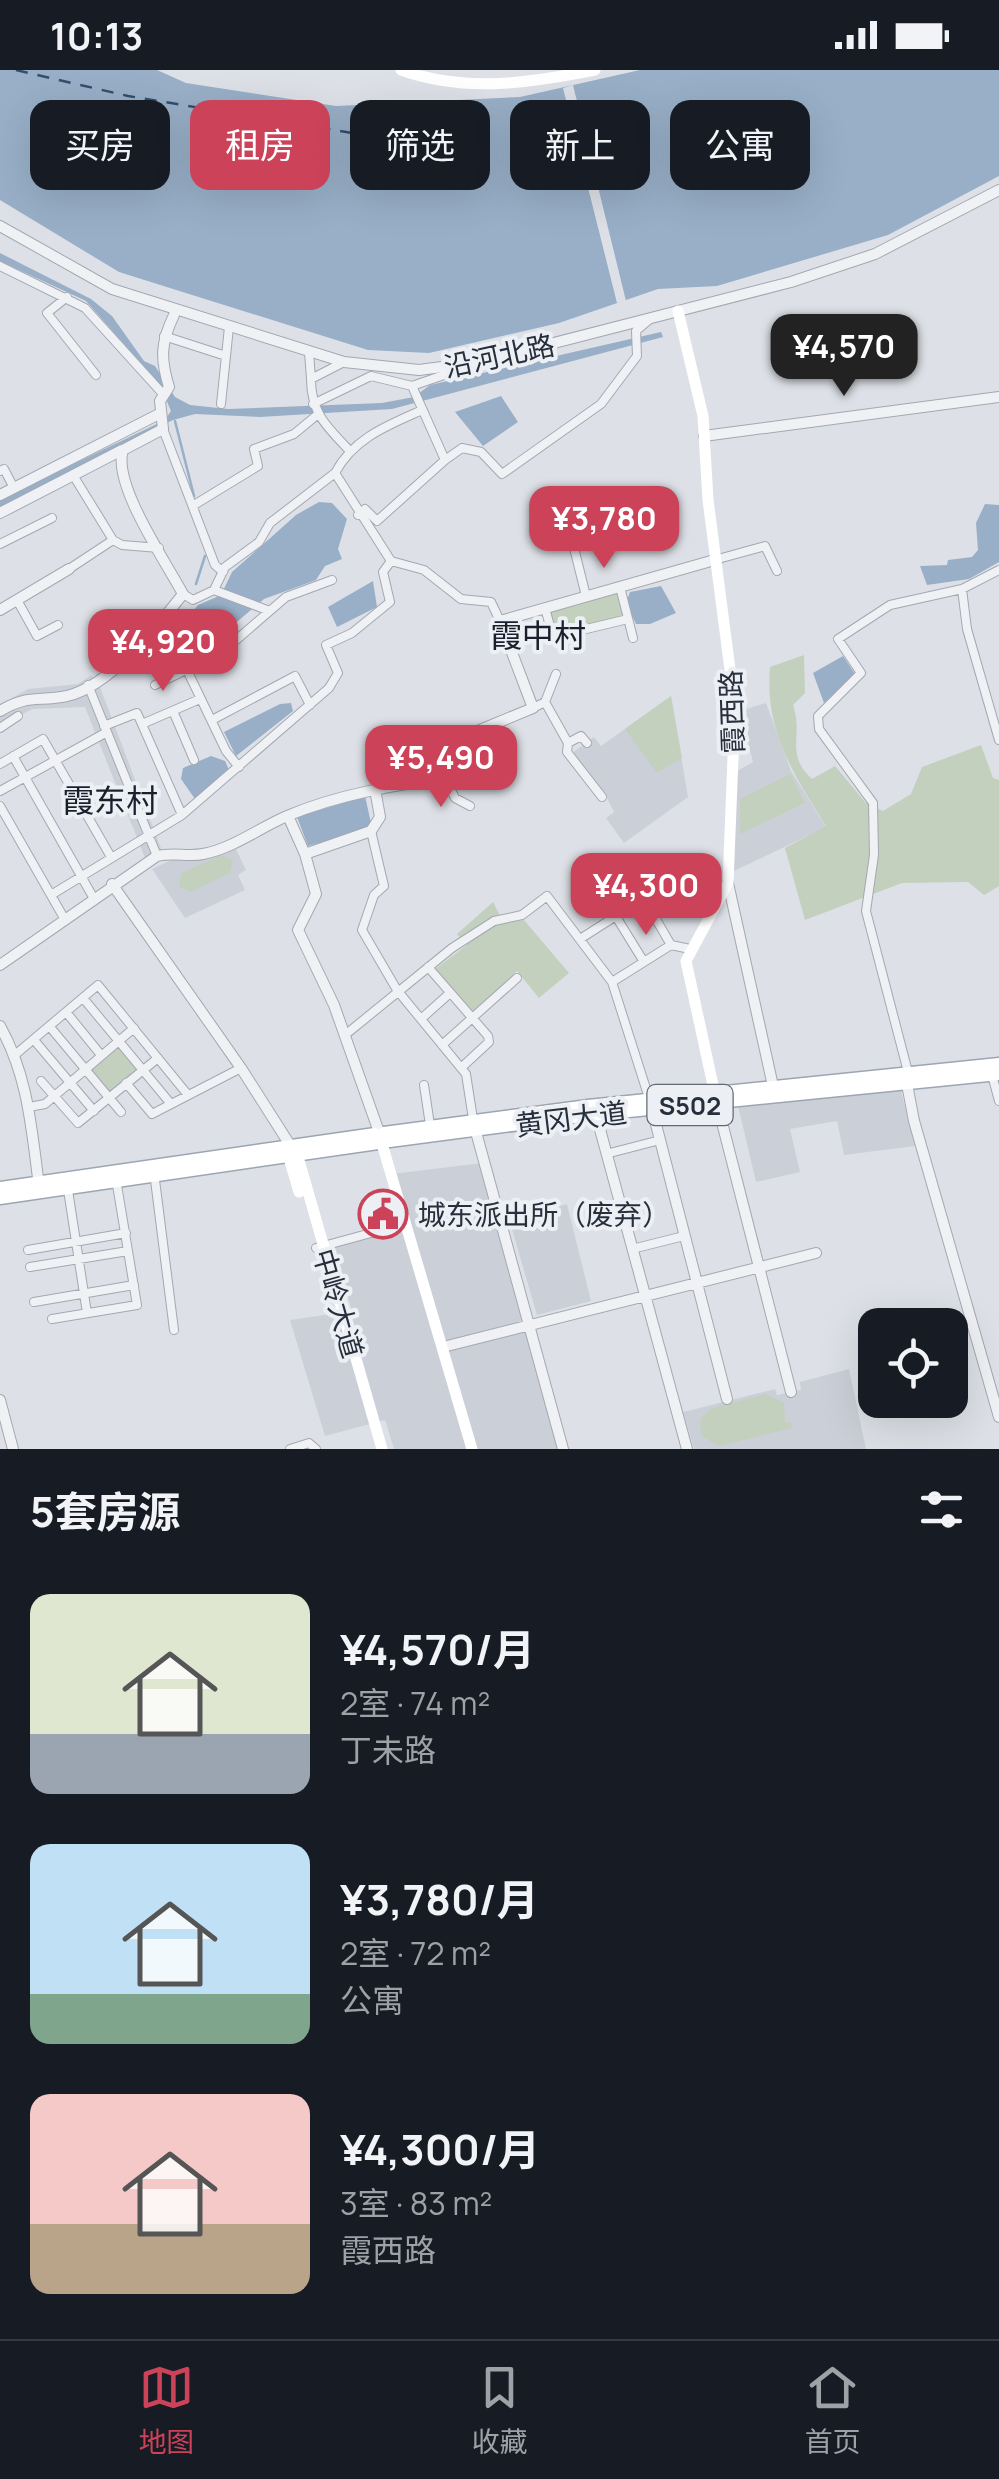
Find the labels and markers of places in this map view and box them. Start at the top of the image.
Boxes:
pin: ¥4,570 [763,314,925,399]
pin: ¥3,780 [523,486,685,571]
pin: ¥4,920 [82,609,244,694]
pin: ¥5,490 [360,725,522,810]
pin: ¥4,300 [565,853,727,938]
public building icon: 城东派出所（废弃） [357,1188,409,1240]
place label: 城东派出所（废弃） [418,1195,670,1233]

